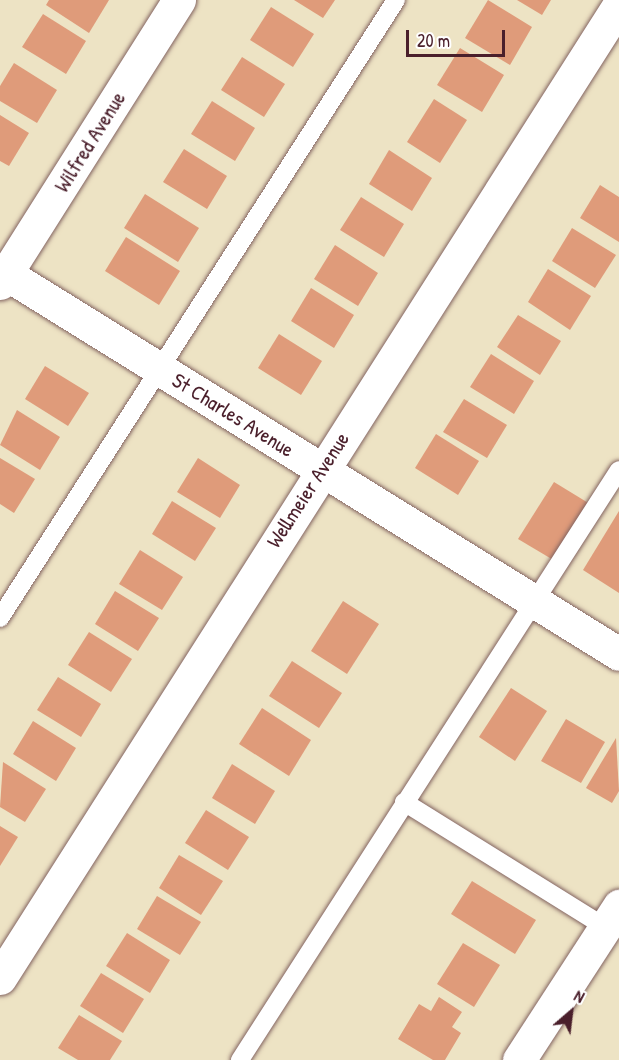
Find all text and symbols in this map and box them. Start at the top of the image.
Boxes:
scale bar [409,18,508,56]
text: 20 m [417,28,450,53]
street label: Wilfred Avenue [49,87,131,197]
street label: St Charles Avenue [168,368,298,462]
street label: Wellmeier Avenue [261,428,355,552]
north arrow [541,982,601,1042]
text: N [571,984,588,1008]

